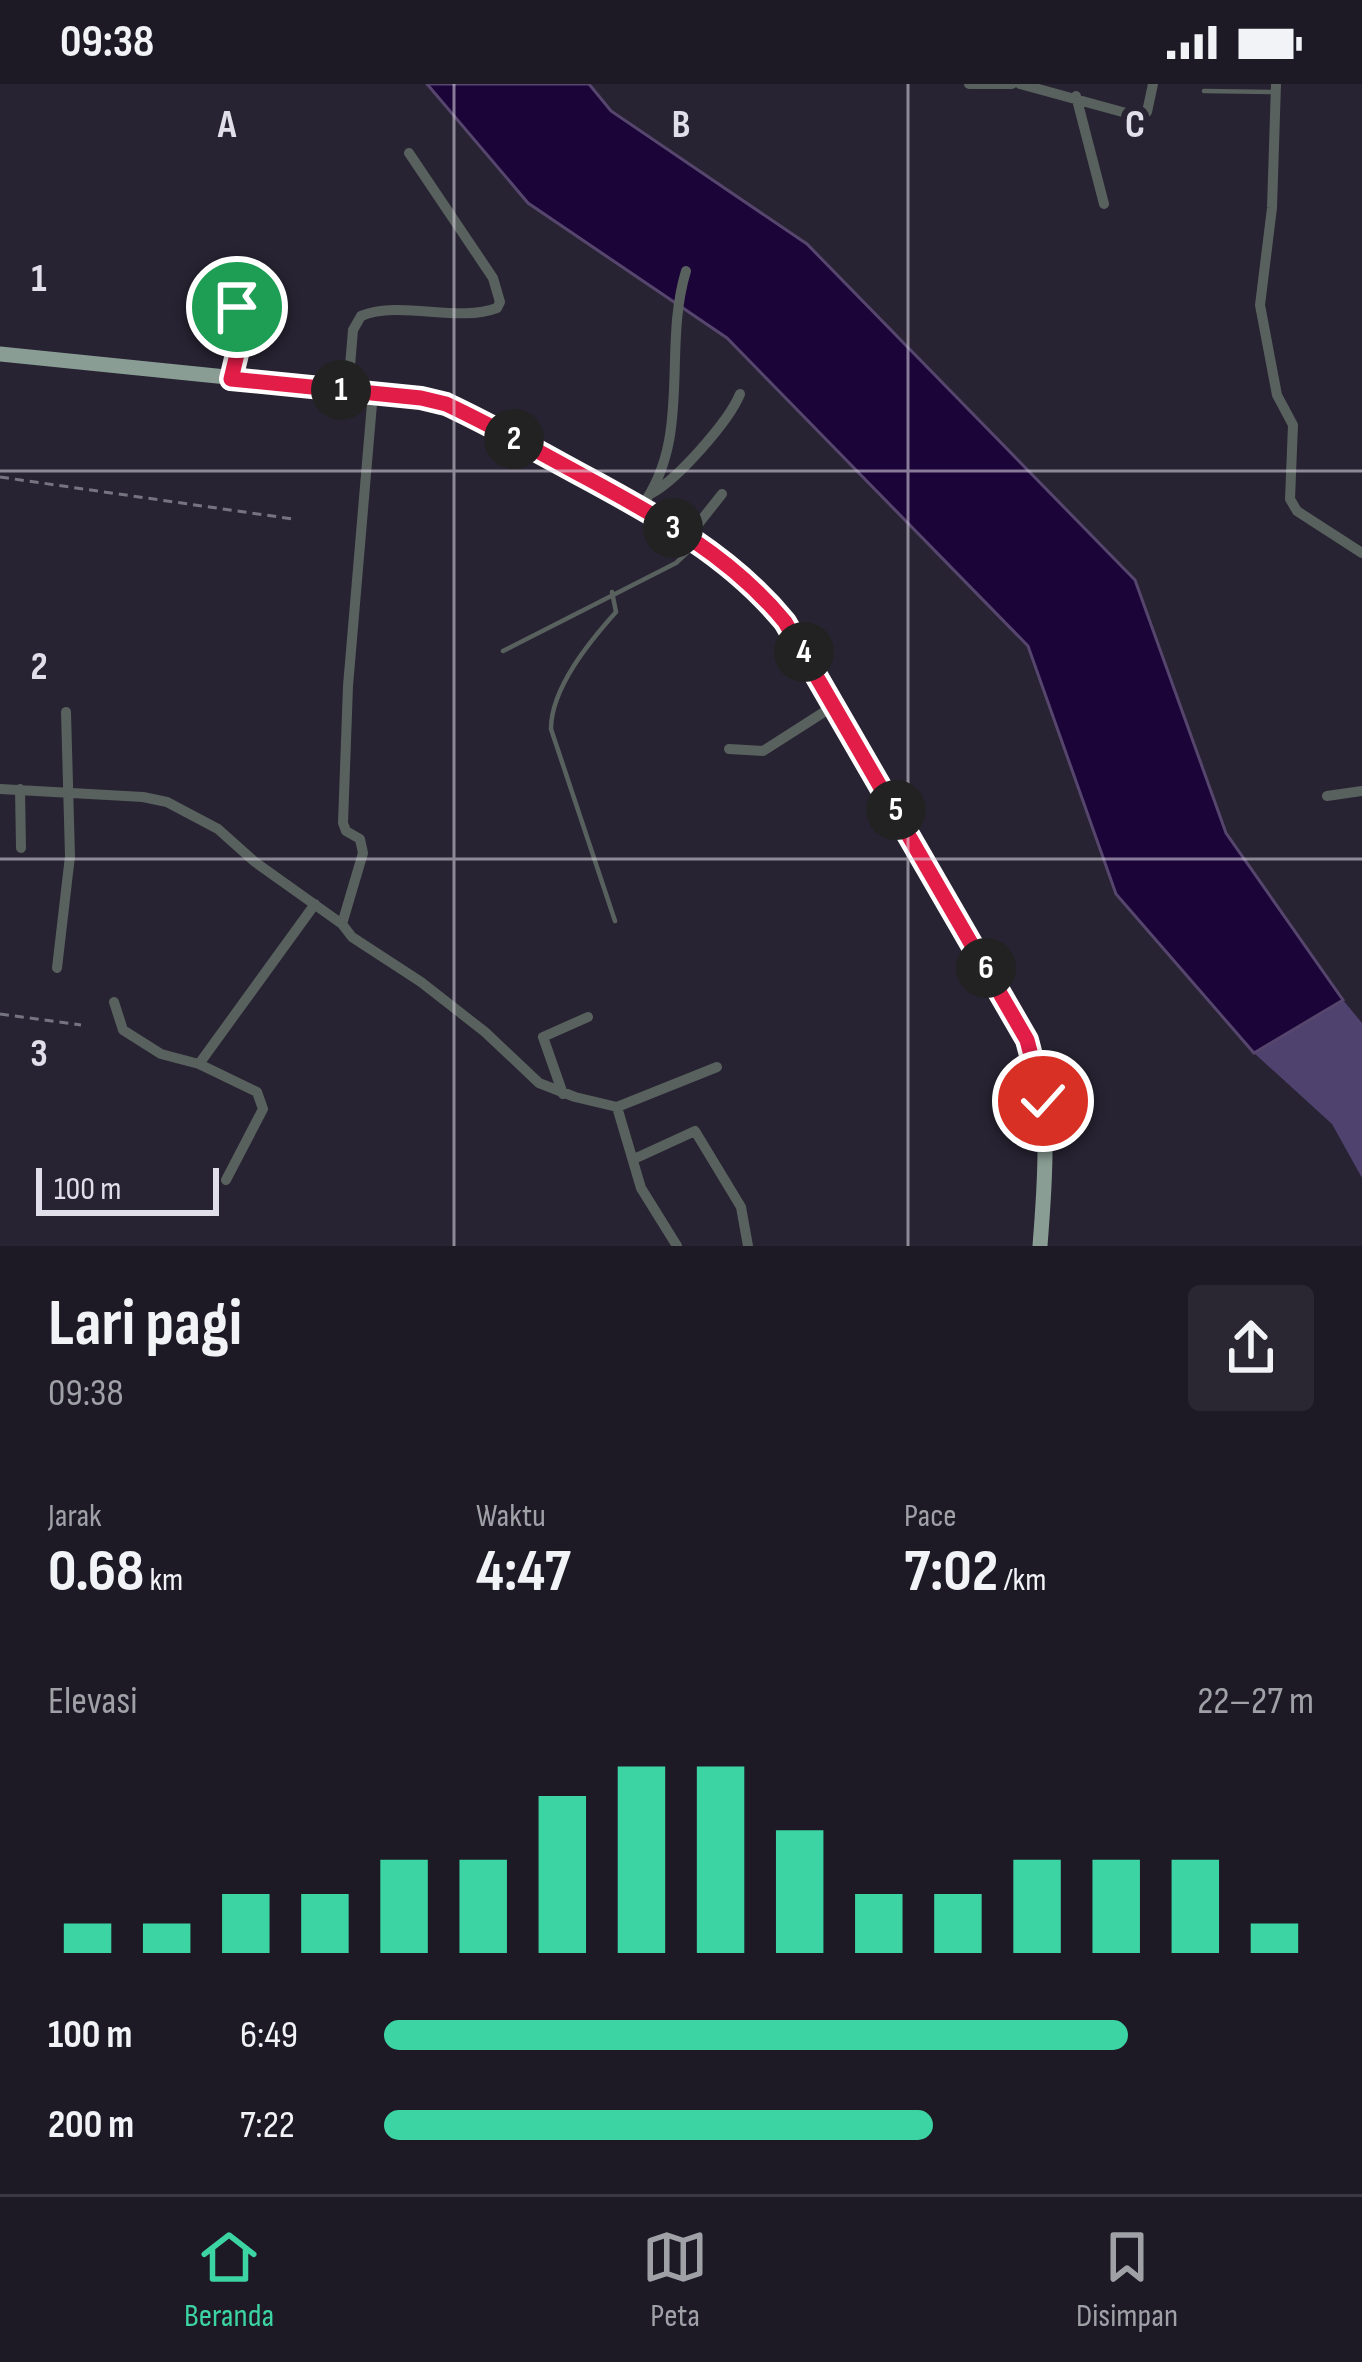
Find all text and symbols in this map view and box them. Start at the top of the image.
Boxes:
text: 09:38 [60,15,154,70]
text: A [217,102,237,149]
text: B [672,102,690,149]
text: C [1125,102,1145,149]
text: 1 [31,256,47,303]
pin [186,256,288,358]
icon: arrive [204,274,270,340]
pin: 1 [311,360,371,420]
text: 1 [335,370,347,410]
pin: 2 [484,409,544,469]
text: 2 [507,419,521,459]
pin: 3 [643,498,703,558]
text: 3 [666,508,680,548]
pin: 4 [774,622,834,682]
text: 4 [796,632,812,672]
text: 2 [30,644,48,691]
pin: 5 [866,780,926,840]
text: 5 [889,790,903,830]
pin: 6 [956,938,1016,998]
text: 6 [978,948,994,988]
text: 3 [30,1031,48,1078]
pin [992,1050,1094,1152]
icon: check [1010,1068,1076,1134]
scale bar [36,1162,219,1215]
text: 100 m [54,1169,121,1209]
text: Lari pagi [48,1285,242,1364]
button: share [1188,1285,1314,1411]
text: 09:38 [48,1370,123,1417]
text: Jarak [48,1496,102,1536]
text: Waktu [476,1496,546,1536]
text: Pace [904,1496,957,1536]
text: 0.68 [48,1536,144,1608]
text: 4:47 [476,1536,571,1608]
text: 7:02 [904,1536,998,1608]
text: km [144,1560,183,1600]
text: /km [998,1560,1046,1600]
text: Elevasi [48,1678,138,1725]
text: 22–27 m [1197,1678,1314,1725]
text: 100 m [48,2012,132,2059]
text: 6:49 [240,2012,298,2059]
text: 200 m [48,2102,134,2149]
text: 7:22 [240,2102,295,2149]
tab: Beranda [184,2224,274,2336]
tab: Peta [642,2224,708,2336]
tab: Disimpan [1076,2224,1178,2336]

